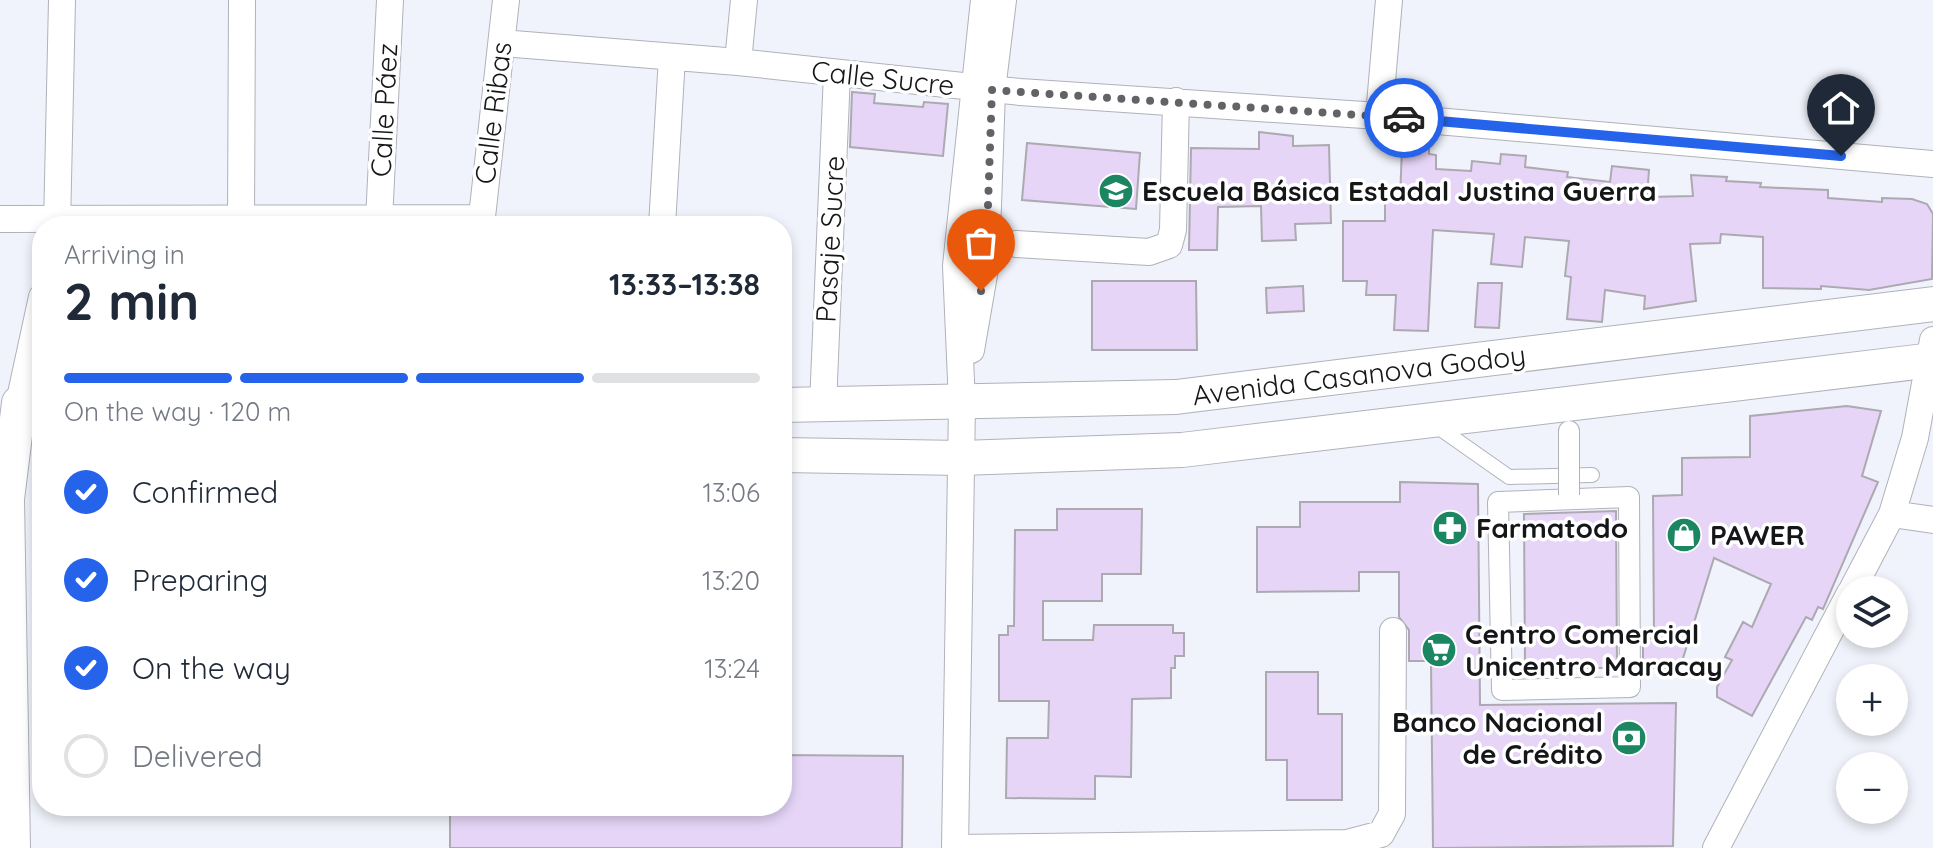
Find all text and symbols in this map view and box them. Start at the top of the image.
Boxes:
street label: Calle Ribas [466,40,519,186]
street label: Calle Páez [363,42,404,178]
street label: Calle Sucre [810,53,956,102]
pin [1807,74,1875,156]
courier [1364,78,1444,158]
icon: home [1819,86,1863,130]
icon: car [1382,96,1426,140]
street label: Pasaje Sucre [808,155,851,323]
school or university icon: Escuela Básica Estadal Justina Guerra [1097,172,1135,210]
place label: Escuela Básica Estadal Justina Guerra [1142,173,1657,208]
pin [947,209,1015,291]
icon: bag [959,221,1003,265]
text: Arriving in [64,238,185,271]
text: 13:33–13:38 [609,265,760,303]
text: 2 min [64,268,199,333]
street label: Avenida Casanova Godoy [1190,337,1528,412]
text: On the way · 120 m [64,395,291,428]
icon: check [64,470,108,514]
text: Confirmed [132,473,278,511]
text: 13:06 [702,476,760,509]
pharmacy icon: Farmatodo [1431,509,1469,547]
place label: Farmatodo [1476,510,1628,545]
shop icon: PAWER [1665,516,1703,554]
place label: PAWER [1710,517,1805,552]
icon: check [64,558,108,602]
text: Preparing [132,561,268,599]
text: 13:20 [702,564,760,597]
map controls [1836,576,1908,824]
button: layers [1836,576,1908,648]
place label: Centro Comercial Unicentro Maracay [1465,616,1723,683]
supermarket icon: Centro Comercial Unicentro Maracay [1420,631,1458,669]
icon: check [64,646,108,690]
text: On the way [132,649,291,687]
text: 13:24 [704,652,760,685]
button: + [1836,664,1908,736]
place label: Banco Nacional de Crédito [1392,704,1603,771]
bank icon: Banco Nacional de Crédito [1610,719,1648,757]
text: Delivered [132,737,263,775]
button: − [1836,752,1908,824]

